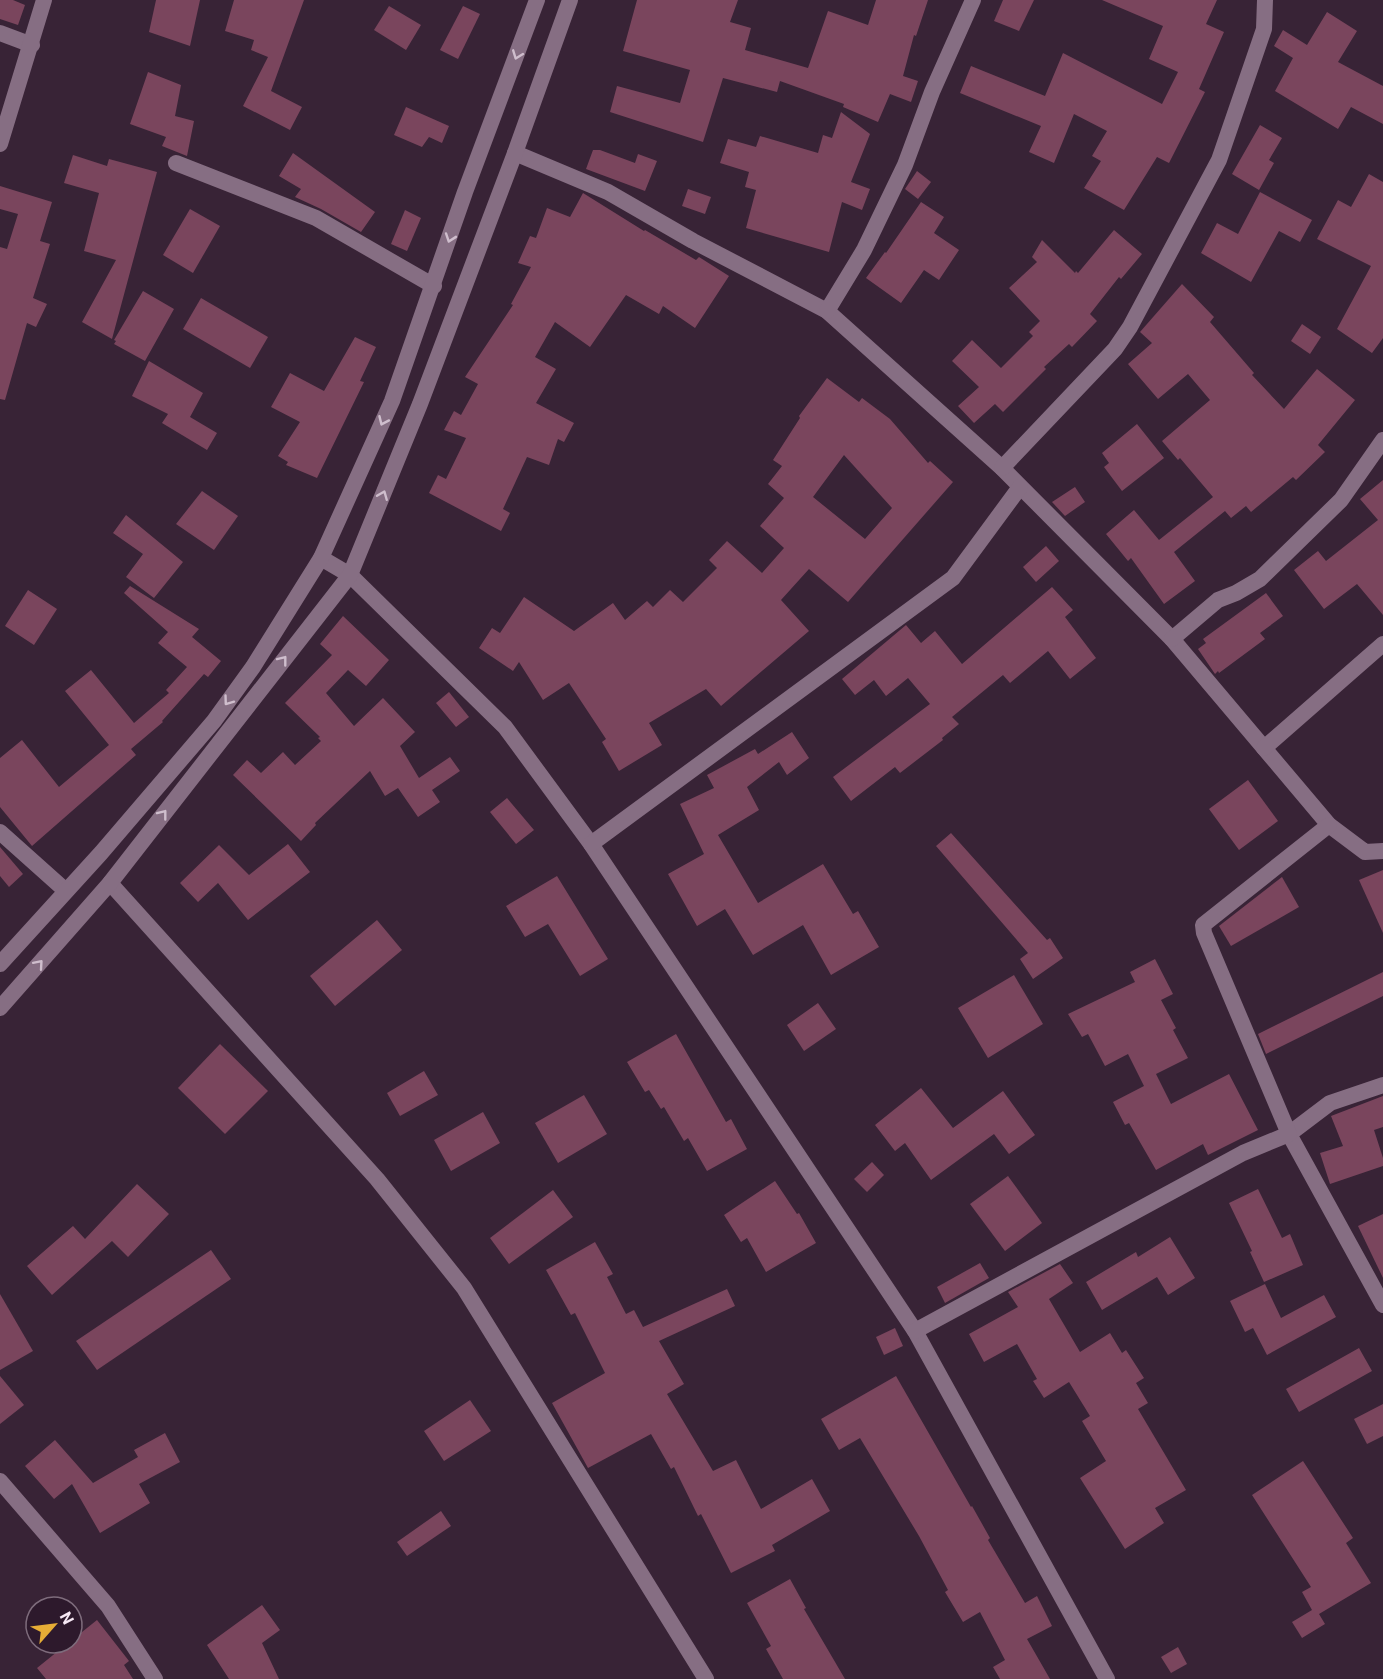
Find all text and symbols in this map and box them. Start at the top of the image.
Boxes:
one-way arrow [511,49,524,60]
one-way arrow [444,232,457,243]
one-way arrow [378,415,390,426]
one-way arrow [376,490,388,501]
one-way arrow [276,656,287,667]
one-way arrow [225,695,236,706]
one-way arrow [156,810,167,821]
one-way arrow [32,960,43,971]
north arrow [24,1595,84,1655]
text: N [56,1609,78,1628]

